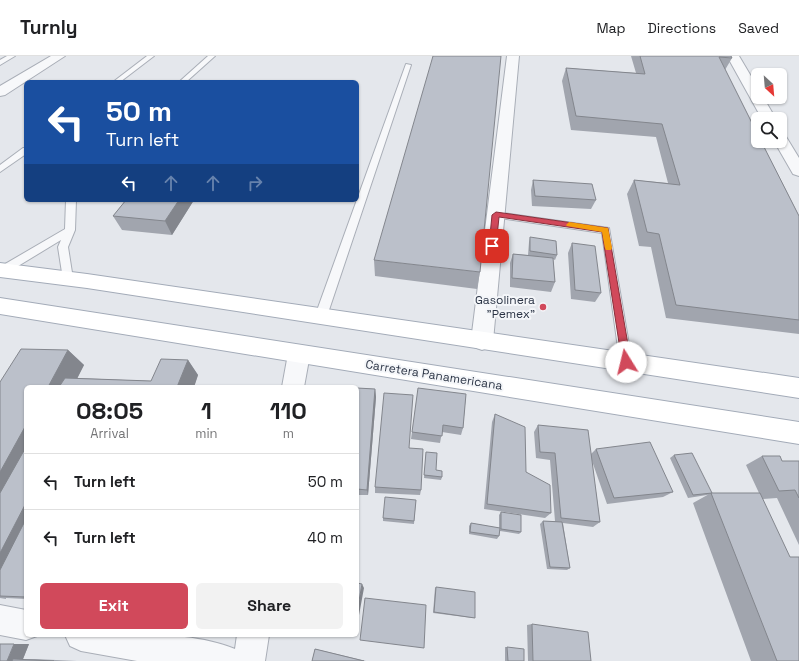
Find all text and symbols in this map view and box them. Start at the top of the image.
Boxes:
text: Turnly [20,15,78,40]
text: Map [596,19,626,37]
text: Directions [648,19,716,37]
text: Saved [738,19,779,37]
north arrow [751,68,787,104]
map controls [751,68,787,148]
text: 50 m [106,93,172,129]
icon: left [40,96,92,148]
button: search [751,112,787,148]
text: Turn left [106,128,179,151]
icon: left [118,172,140,194]
icon: ahead [160,172,182,194]
icon: ahead [202,172,224,194]
icon: right [244,172,266,194]
pin [475,229,509,263]
icon: arrive [481,235,503,257]
place label: Gasolinera "Pemex" [475,292,535,322]
marker: Gasolinera "Pemex" [538,302,548,312]
position arrow [605,341,647,383]
street label: Carretera Panamericana [364,356,504,394]
text: 08:05 [76,395,143,426]
text: 1 [201,395,212,426]
text: 110 [270,395,307,426]
text: Arrival [90,425,129,442]
text: min [195,425,218,442]
text: m [283,425,294,442]
icon: left [40,471,62,493]
text: Turn left [74,472,136,491]
text: 50 m [308,472,343,491]
icon: left [40,527,62,549]
text: Turn left [74,528,136,547]
text: 40 m [307,528,343,547]
button: Exit [40,583,188,629]
button: Share [196,583,343,629]

